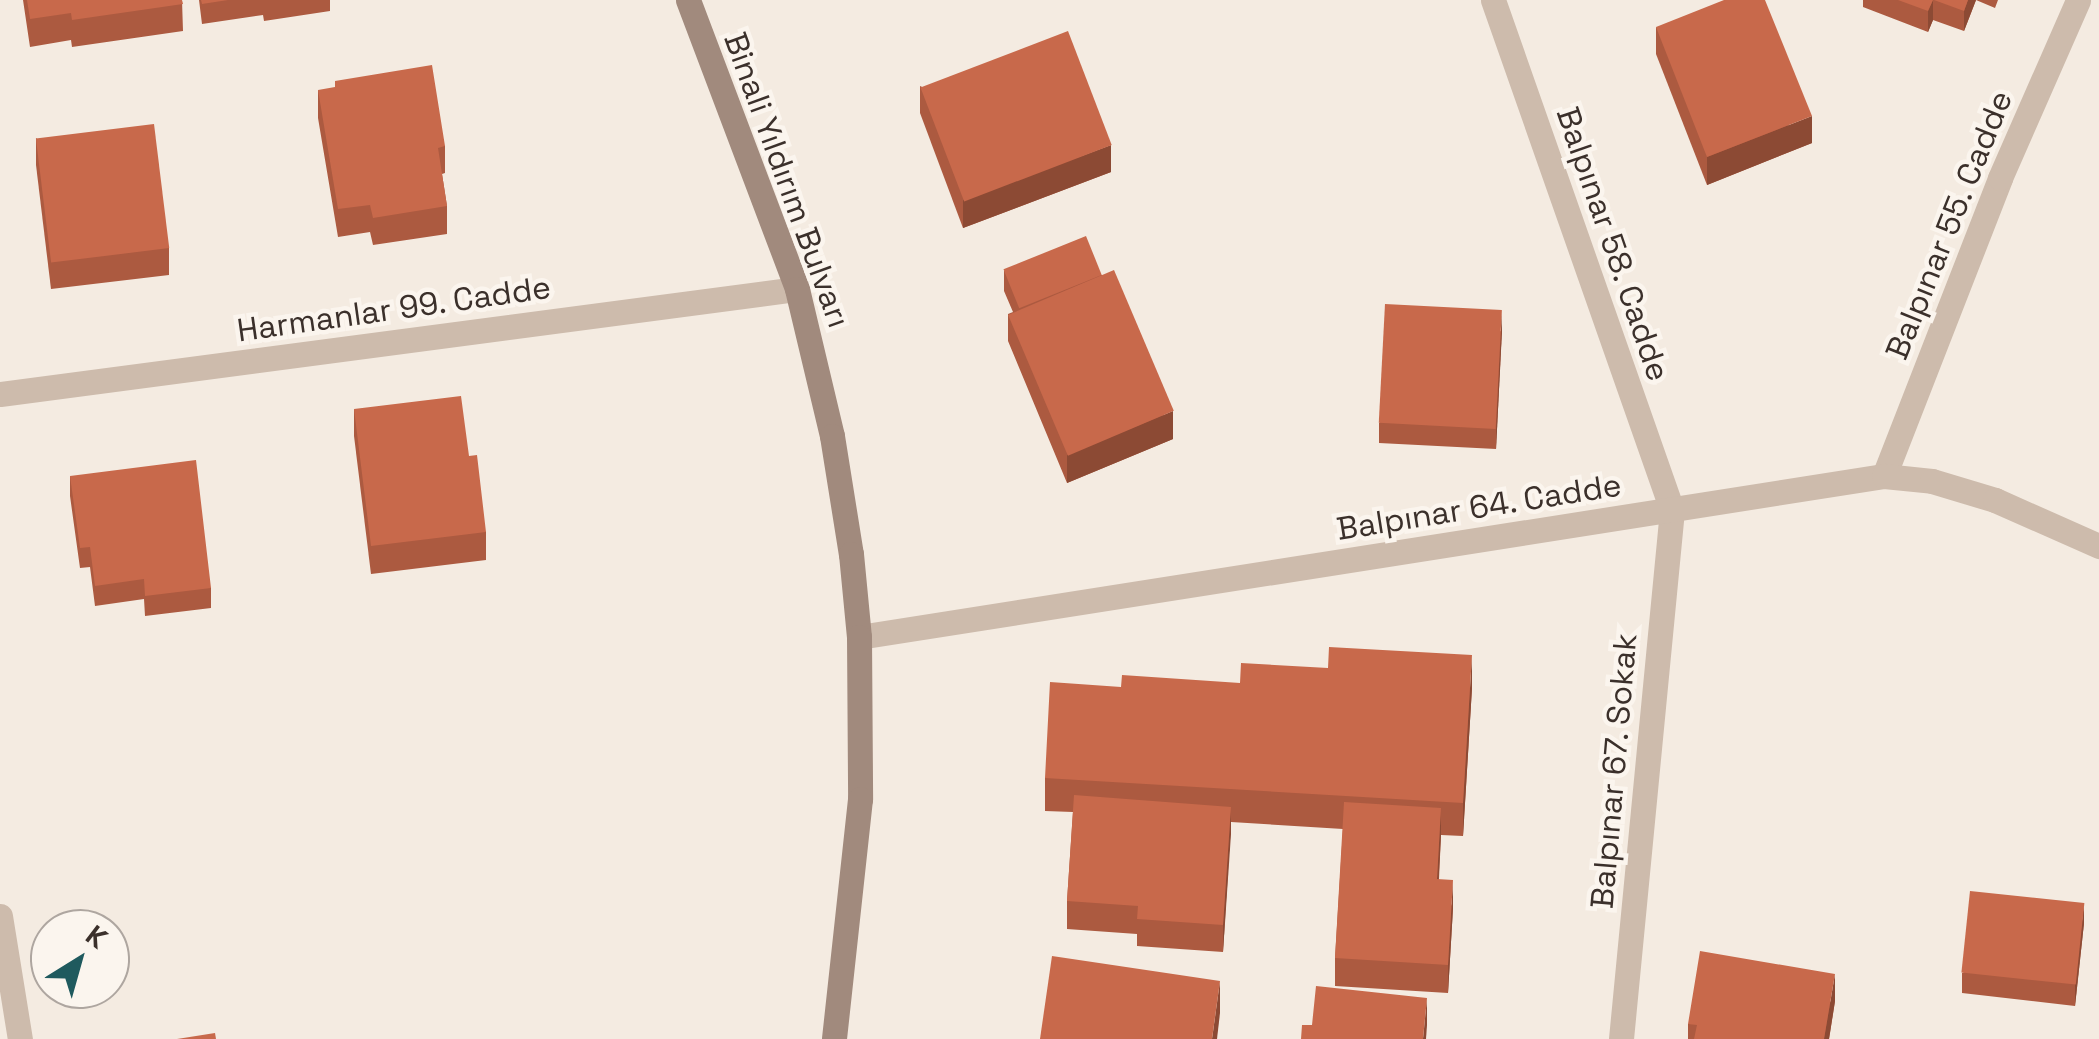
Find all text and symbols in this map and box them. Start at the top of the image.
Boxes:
street label: Binali Yıldırım Bulvarı [716,27,858,333]
street label: Balpınar 55. Cadde [1877,85,2021,365]
street label: Balpınar 58. Cadde [1548,101,1678,387]
street label: Harmanlar 99. Cadde [234,268,554,350]
street label: Balpınar 64. Cadde [1333,465,1625,549]
street label: Balpınar 67. Sokak [1583,631,1645,911]
north arrow [30,909,130,1009]
text: K [79,917,115,956]

